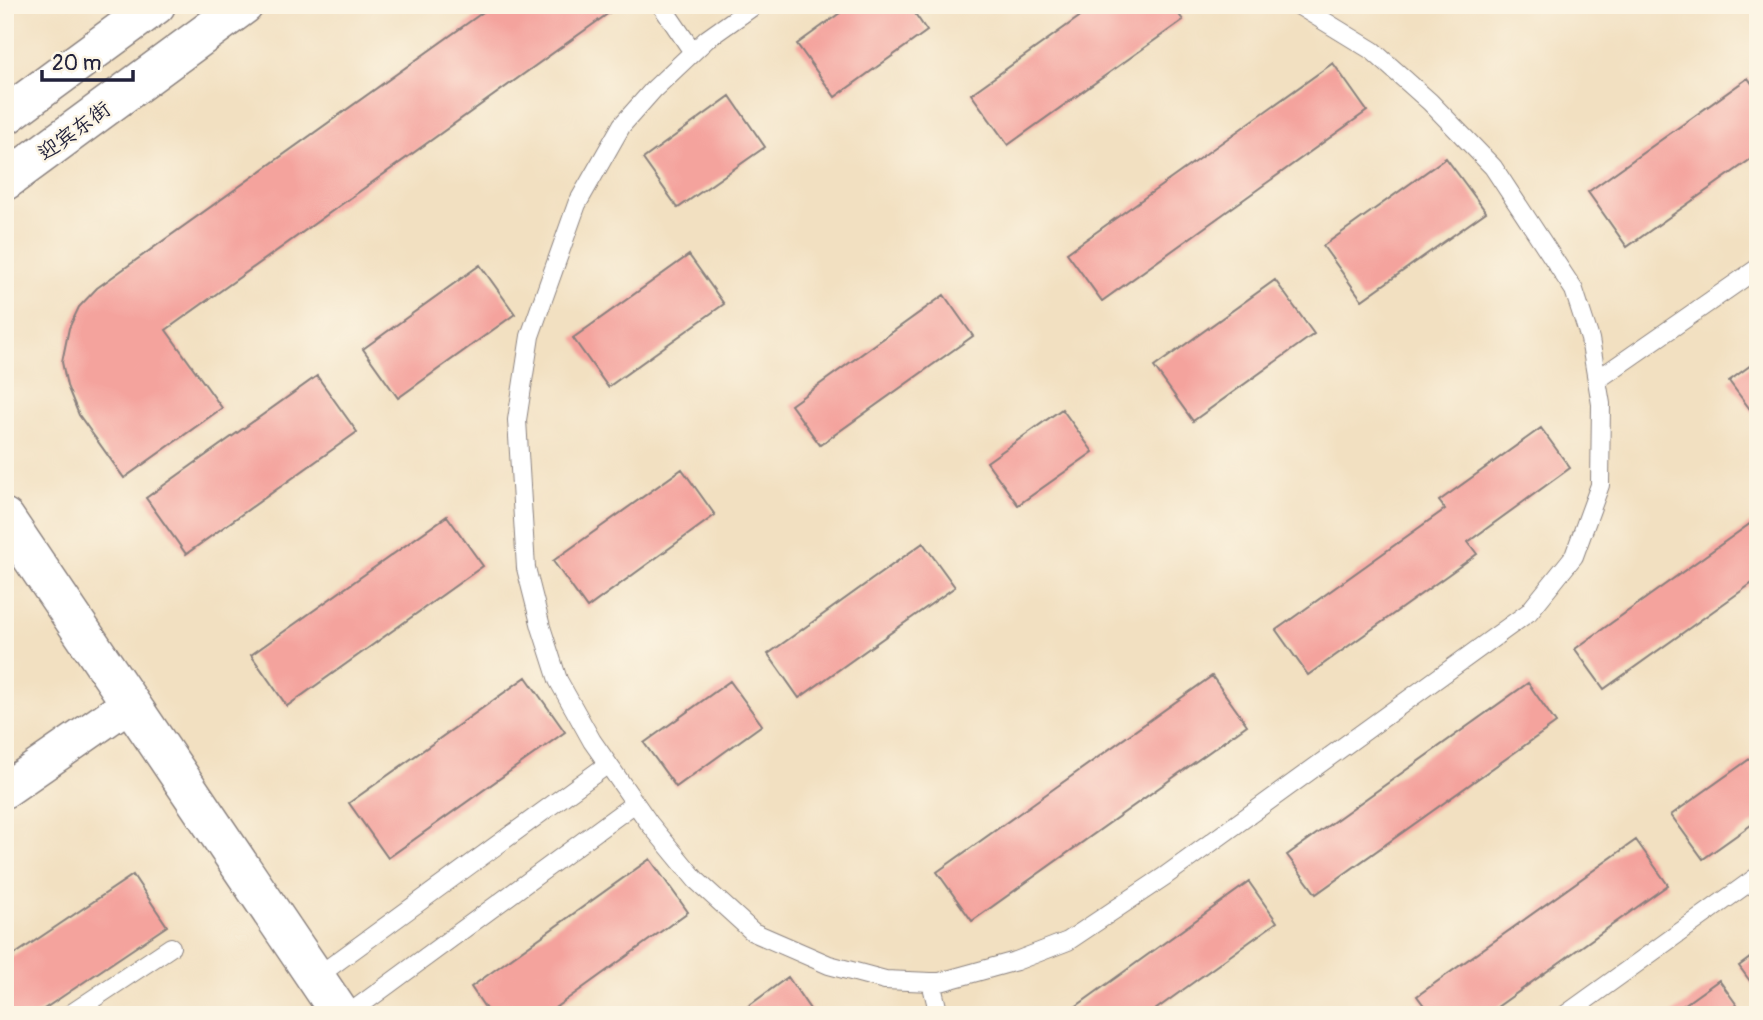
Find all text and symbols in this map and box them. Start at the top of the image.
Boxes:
scale bar [42,38,133,82]
text: 20 m [52,50,101,77]
street label: 迎宾东街 [32,96,116,167]

